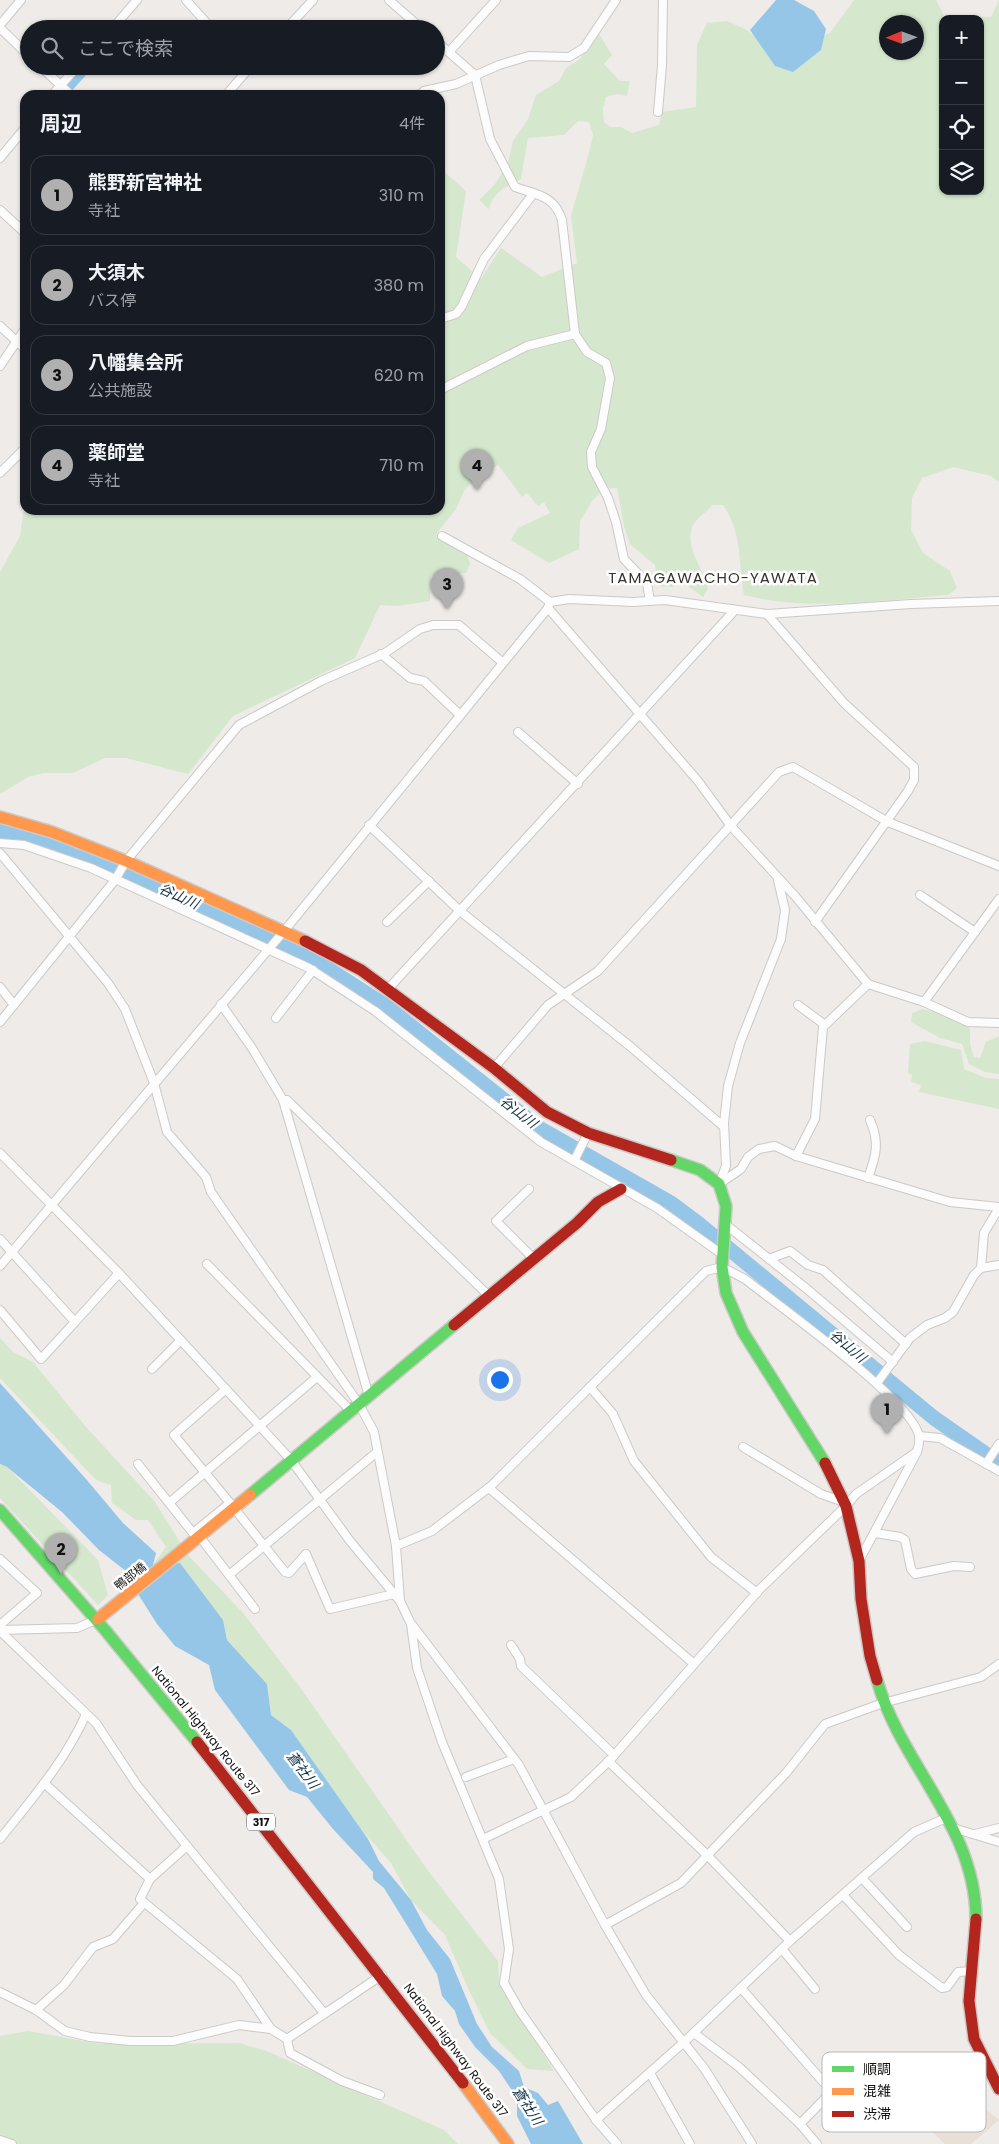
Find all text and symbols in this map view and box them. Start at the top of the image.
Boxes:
north arrow [879,15,924,60]
map controls [939,15,984,195]
button: + [939,15,984,60]
search box [20,20,445,75]
icon: search [38,34,66,62]
text: ここで検索 [78,35,173,62]
button: − [939,60,984,105]
button: locate [939,105,984,150]
text: 周辺 [40,109,82,138]
text: 4件 [399,112,425,135]
button: layers [939,150,984,195]
text: 熊野新宮神社 [88,169,202,196]
text: 1 [54,184,60,207]
text: 310 m [379,184,424,207]
text: 寺社 [88,199,120,222]
text: 大須木 [88,259,145,286]
text: 2 [52,274,62,297]
text: 380 m [374,274,424,297]
text: バス停 [88,289,136,312]
text: 八幡集会所 [88,349,183,376]
text: 3 [52,364,62,387]
text: 620 m [374,364,424,387]
text: 公共施設 [88,379,152,402]
text: 薬師堂 [88,439,145,466]
pin: 4 [461,449,493,490]
text: 4 [52,454,62,477]
text: 710 m [379,454,424,477]
text: 寺社 [88,469,120,492]
district label: TAMAGAWACHO-YAWATA [608,567,818,588]
pin: 3 [431,568,463,609]
water label: 谷山川 [156,878,204,914]
water label: 谷山川 [496,1091,543,1134]
water label: 谷山川 [825,1325,872,1368]
your location [487,1367,513,1393]
pin: 1 [871,1393,903,1434]
pin: 2 [45,1533,77,1574]
street label: 鴨部橋 [111,1558,149,1594]
street label: National Highway Route 317 [148,1662,264,1800]
water label: 蒼社川 [282,1747,325,1794]
road number: 317 [247,1814,275,1830]
street label: National Highway Route 317 [400,1980,512,2121]
legend [822,2052,986,2132]
text: 順調 [863,2059,891,2079]
text: 混雑 [863,2081,891,2101]
water label: 蒼社川 [508,2083,549,2131]
text: 渋滞 [863,2104,891,2124]

